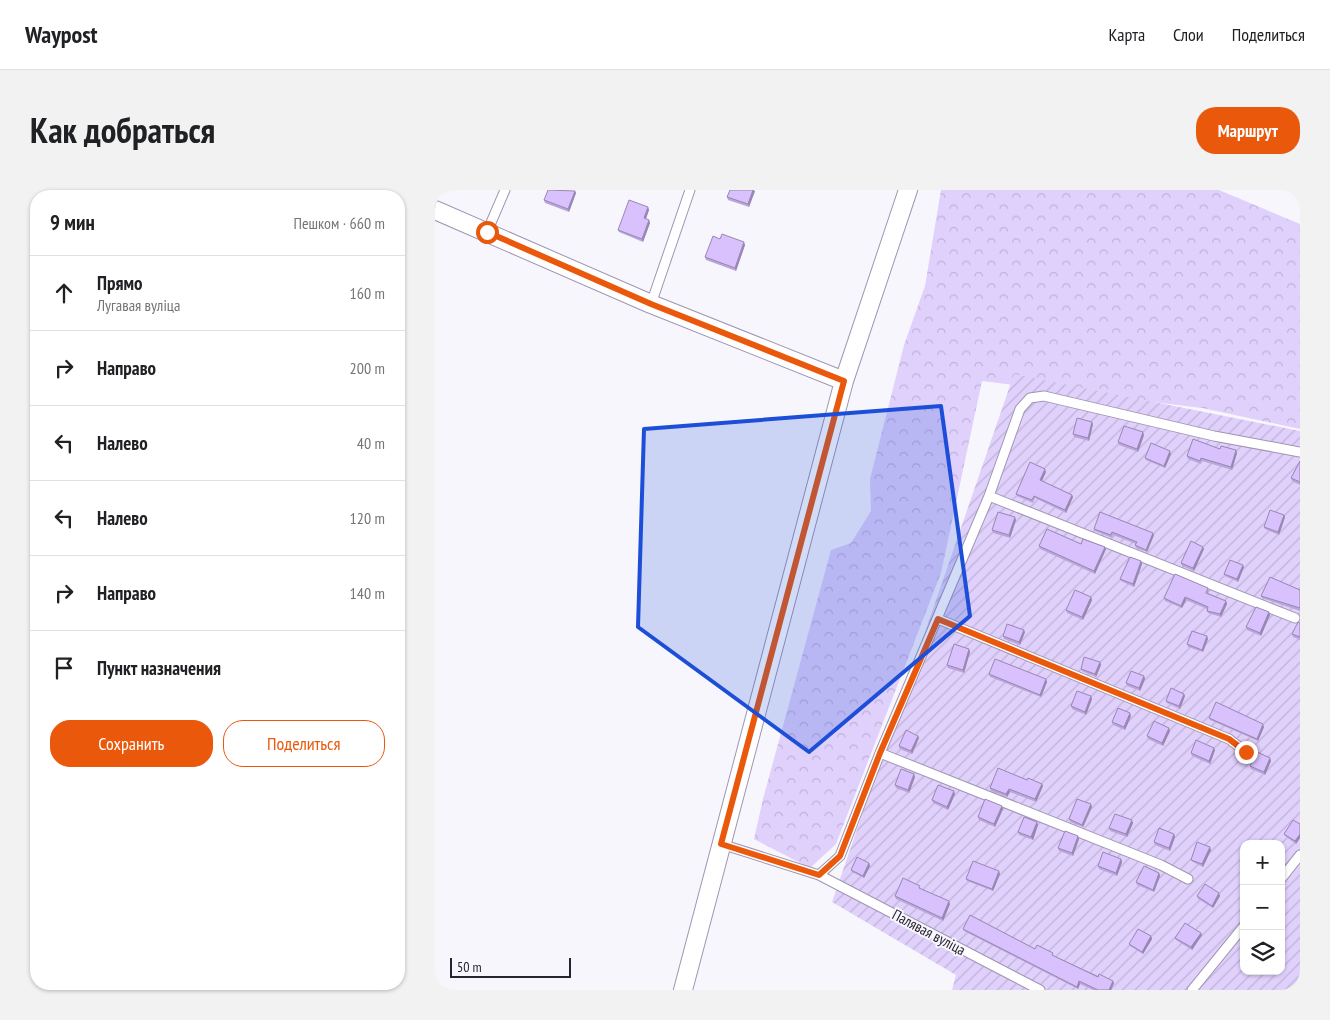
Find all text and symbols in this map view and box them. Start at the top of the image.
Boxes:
text: Waypost [25,19,98,50]
text: Карта [1108,23,1145,46]
text: Слои [1173,23,1204,46]
text: Поделиться [1232,23,1305,46]
text: Как добраться [30,107,215,153]
button: Маршрут [1196,107,1300,154]
text: 9 мин [50,209,95,236]
text: Пешком · 660 m [294,213,385,233]
route start [476,221,499,244]
text: Прямо [97,271,142,295]
icon: ahead [50,279,78,307]
text: 160 m [350,283,385,303]
text: Лугавая вуліца [97,295,180,315]
icon: right [50,354,78,382]
text: Направо [97,356,156,380]
text: 200 m [350,358,385,378]
icon: left [50,429,78,457]
text: Налево [97,431,148,455]
text: 40 m [357,433,385,453]
icon: left [50,504,78,532]
text: Налево [97,506,148,530]
text: 120 m [350,508,385,528]
icon: right [50,579,78,607]
text: Направо [97,581,156,605]
text: 140 m [350,583,385,603]
icon: arrive [50,654,78,682]
text: Пункт назначения [97,656,221,680]
button: Сохранить [50,720,213,767]
button: Поделиться [223,720,385,767]
route end [1235,741,1258,764]
map controls [1240,840,1285,975]
button: + [1240,840,1285,885]
button: − [1240,885,1285,930]
street label: Палявая вуліца [889,905,969,959]
button: layers [1240,930,1285,975]
scale bar [450,955,571,978]
text: 50 m [457,958,482,976]

